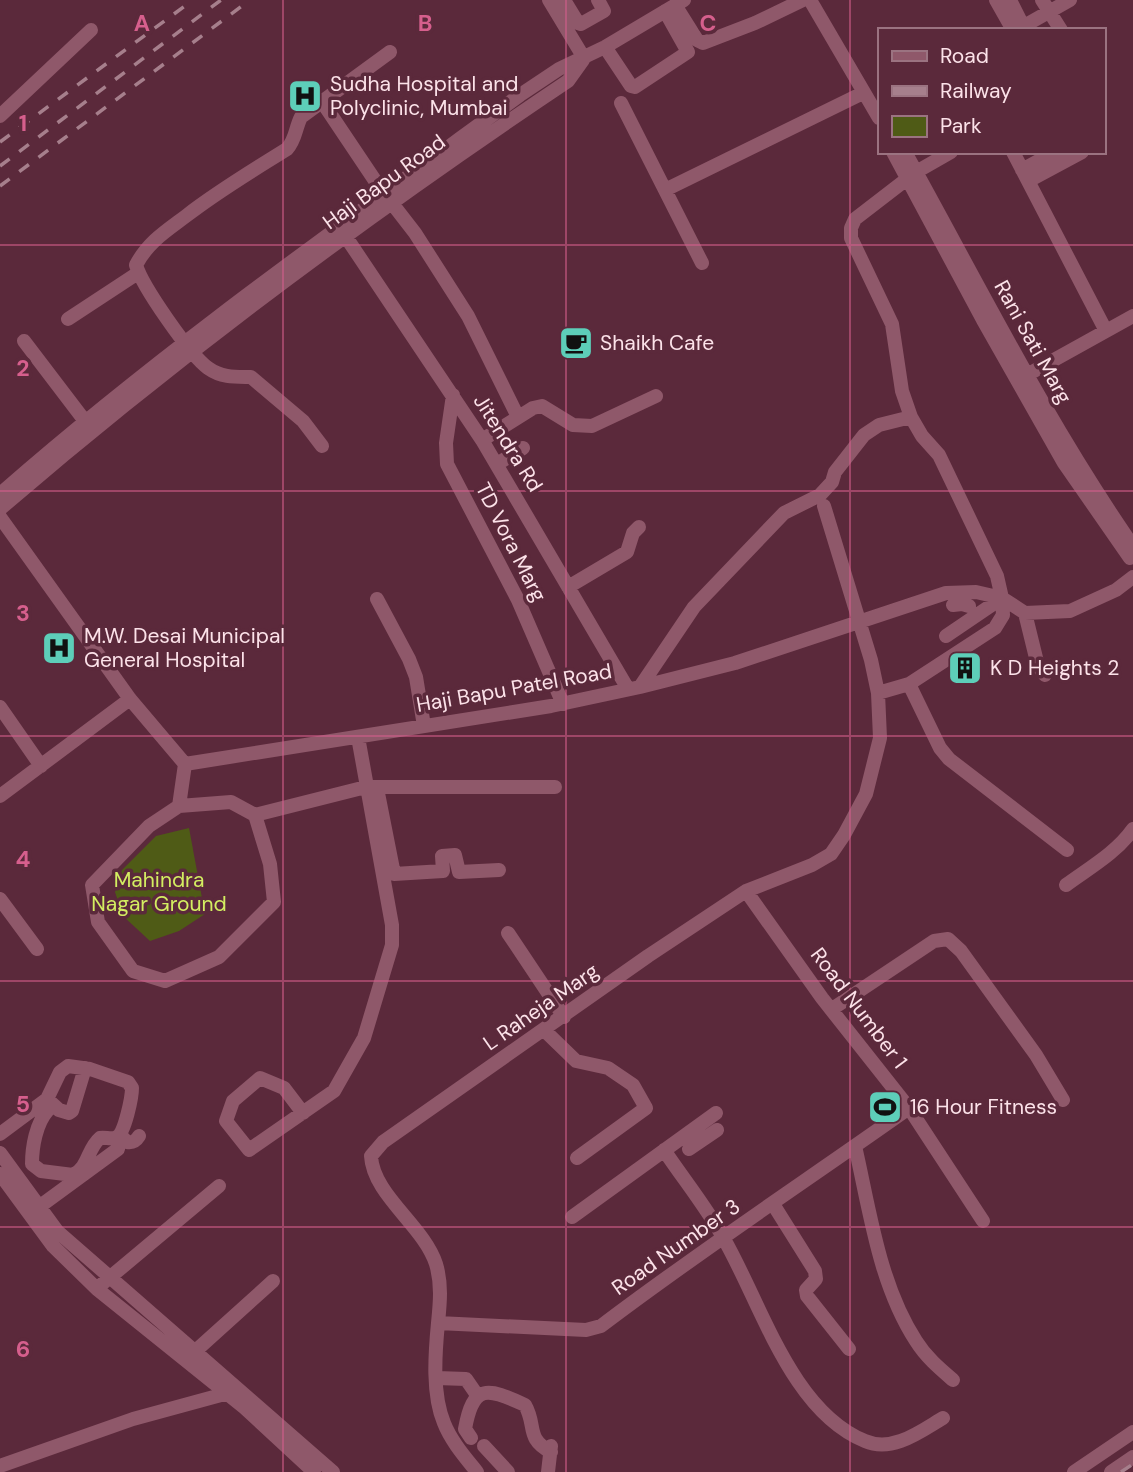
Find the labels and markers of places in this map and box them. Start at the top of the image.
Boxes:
place label: Sudha Hospital and Polyclinic, Mumbai [330,70,519,122]
hospital icon: Sudha Hospital and Polyclinic, Mumbai [286,77,324,115]
cafe icon: Shaikh Cafe [557,324,595,362]
place label: Shaikh Cafe [600,329,714,357]
place label: M.W. Desai Municipal General Hospital [84,622,285,674]
hospital icon: M.W. Desai Municipal General Hospital [40,629,78,667]
building icon: K D Heights 2 [946,649,984,687]
place label: K D Heights 2 [990,654,1119,682]
sports icon: 16 Hour Fitness [866,1088,904,1126]
place label: 16 Hour Fitness [910,1093,1057,1121]

